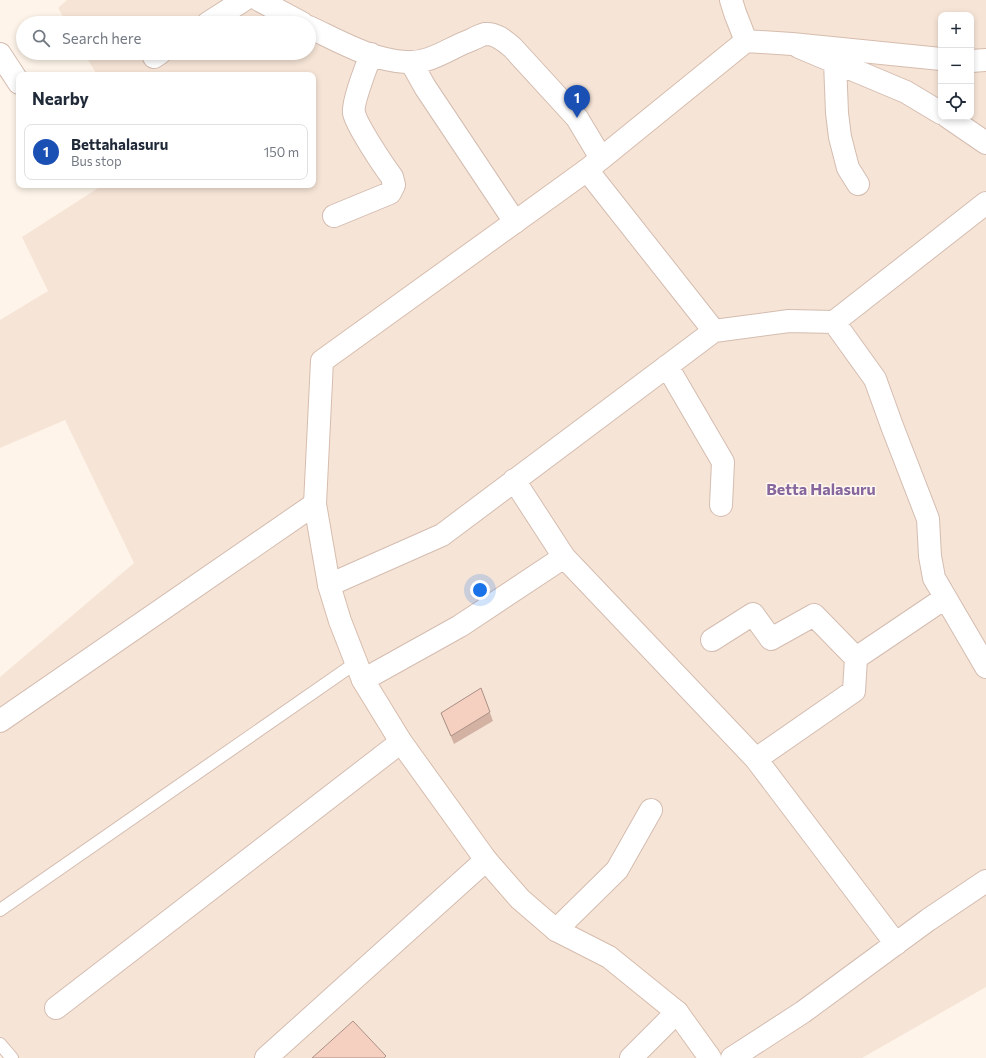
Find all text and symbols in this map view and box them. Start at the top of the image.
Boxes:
map controls [938,12,974,120]
button: + [938,12,974,48]
search box [16,16,316,60]
icon: search [30,27,52,49]
text: Search here [62,29,141,47]
button: − [938,48,974,84]
button: locate [938,84,974,120]
pin: 1 [564,85,590,118]
text: Nearby [32,88,89,109]
text: Bettahalasuru [71,135,168,153]
text: 1 [43,144,49,160]
text: 150 m [264,144,299,160]
text: Bus stop [71,153,122,169]
district label: Betta Halasuru [766,479,876,498]
your location [470,580,490,600]

